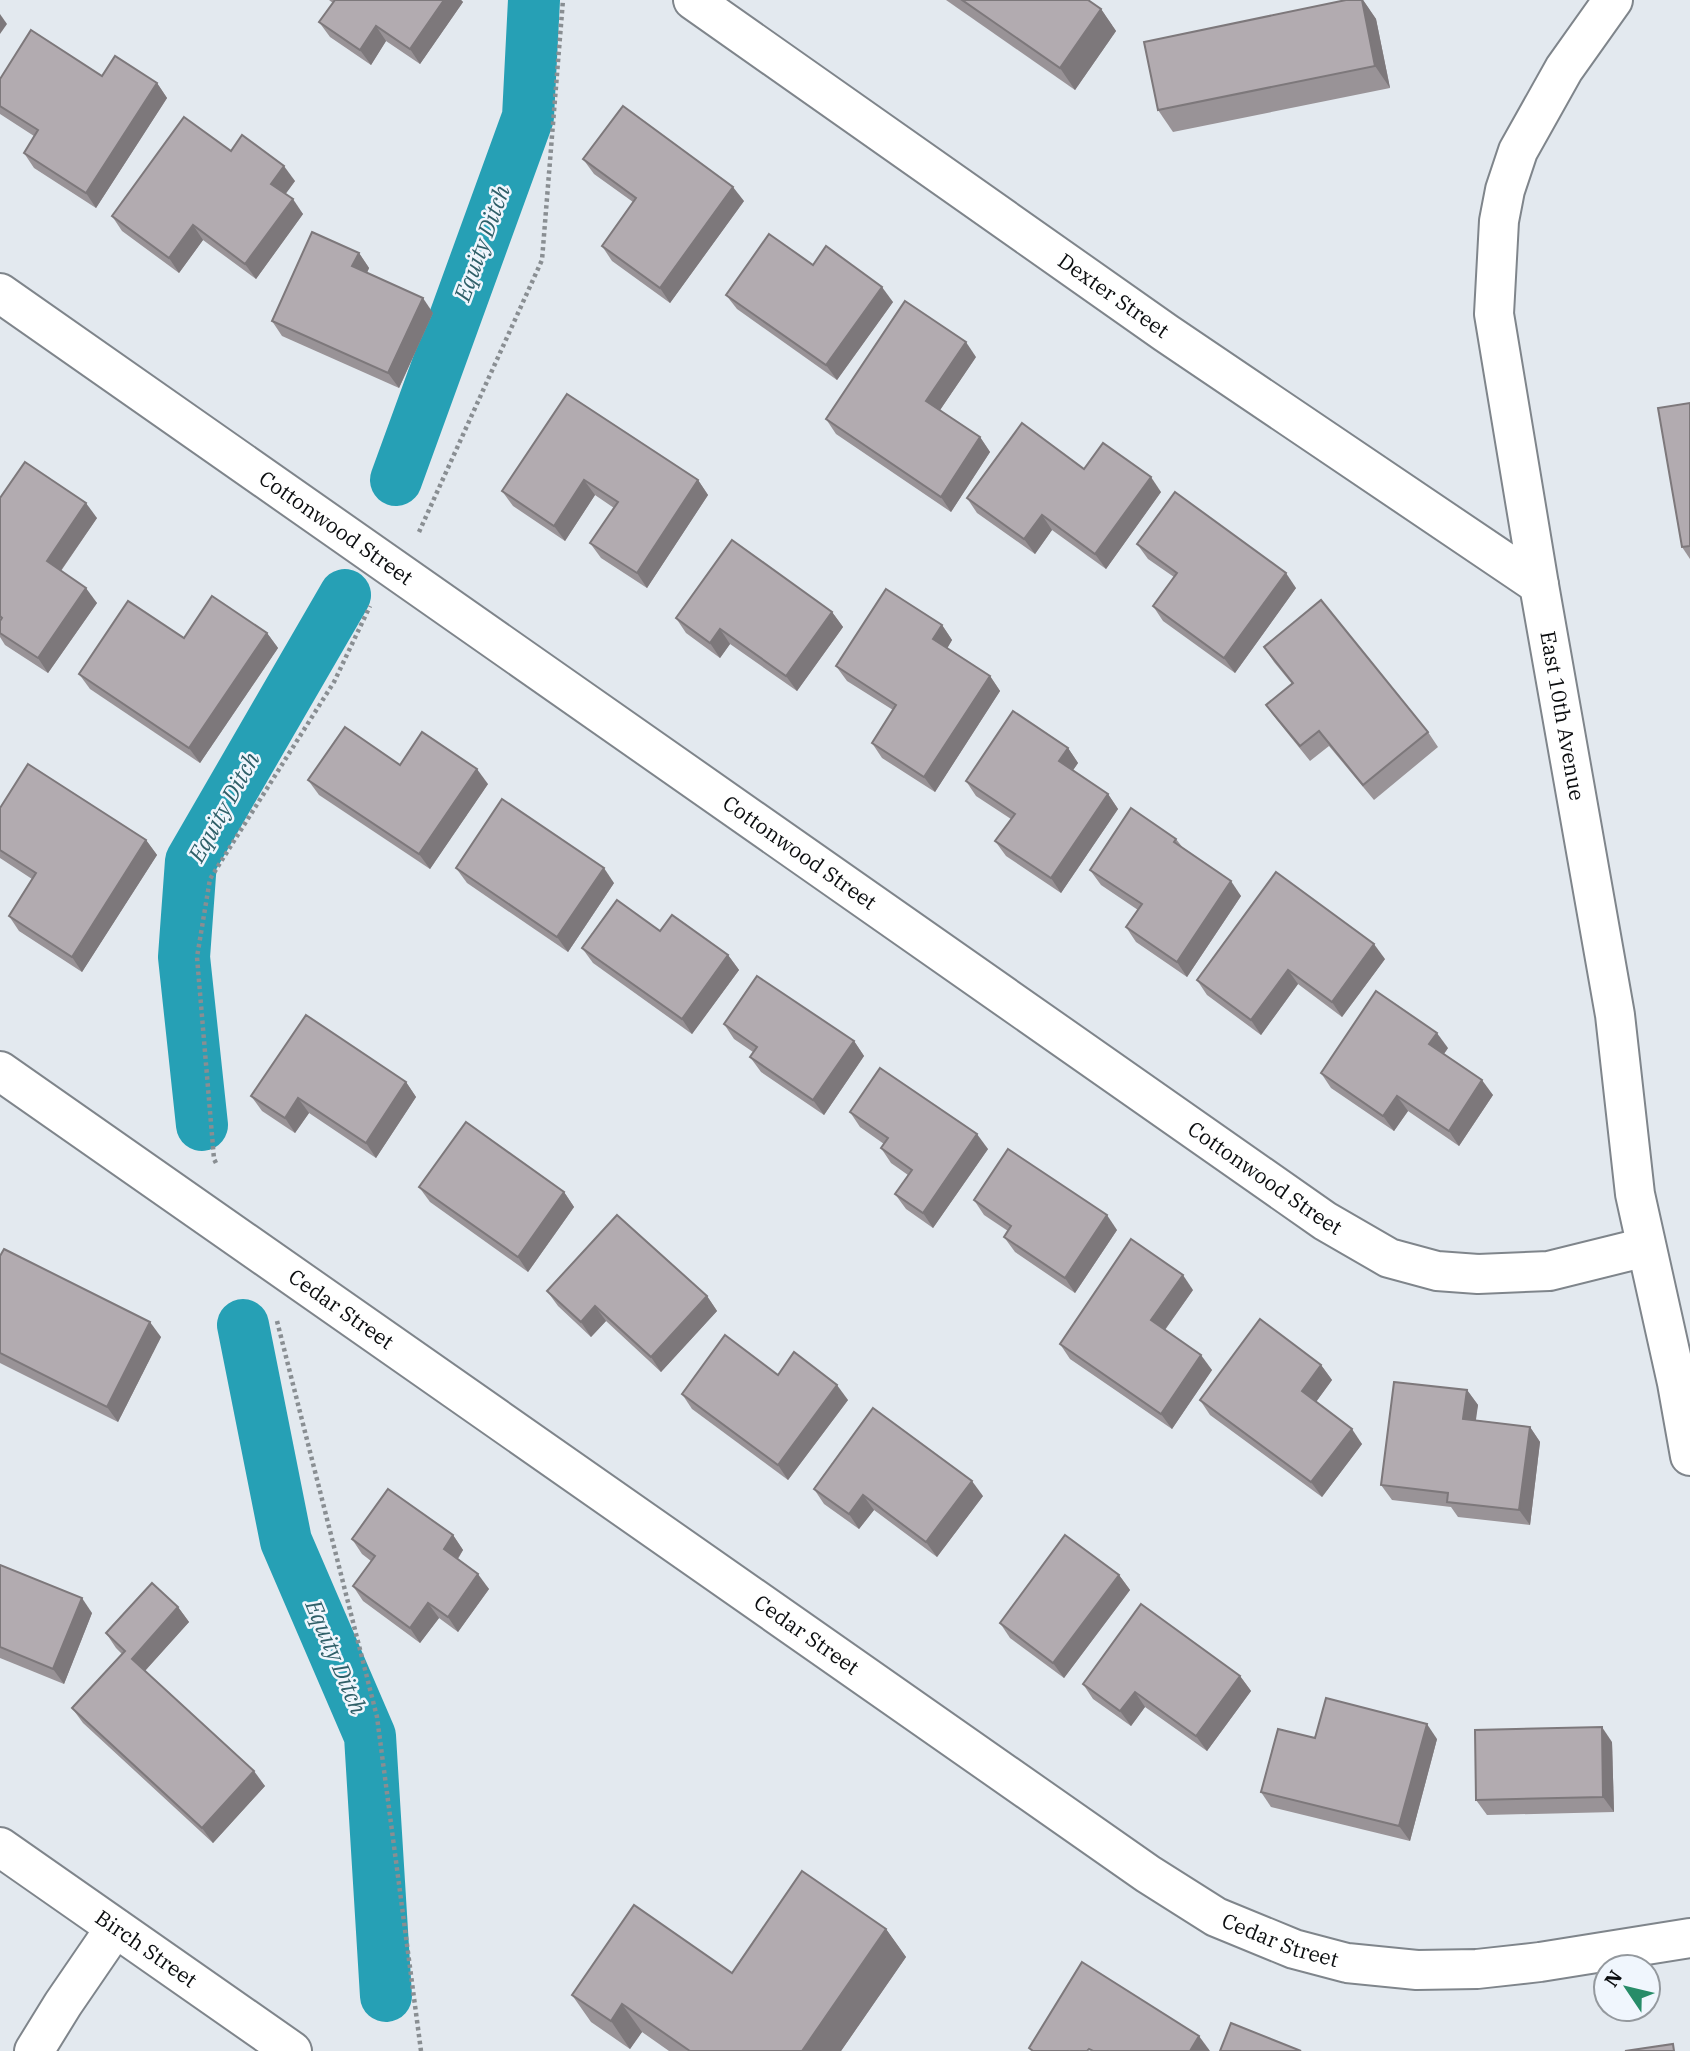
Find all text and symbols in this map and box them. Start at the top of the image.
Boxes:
water label: Equity Ditch [446,180,516,306]
street label: Dexter Street [1053,246,1175,344]
street label: Cottonwood Street [254,464,419,591]
street label: East 10th Avenue [1534,629,1592,803]
water label: Equity Ditch [180,746,266,868]
street label: Cottonwood Street [717,788,883,916]
street label: Cottonwood Street [1183,1114,1348,1241]
street label: Cedar Street [283,1262,400,1355]
street label: Cedar Street [749,1588,865,1681]
water label: Equity Ditch [299,1594,375,1719]
street label: Birch Street [90,1903,203,1993]
street label: Cedar Street [1218,1906,1342,1973]
north arrow [1592,1953,1662,2023]
text: N [1599,1965,1627,1991]

